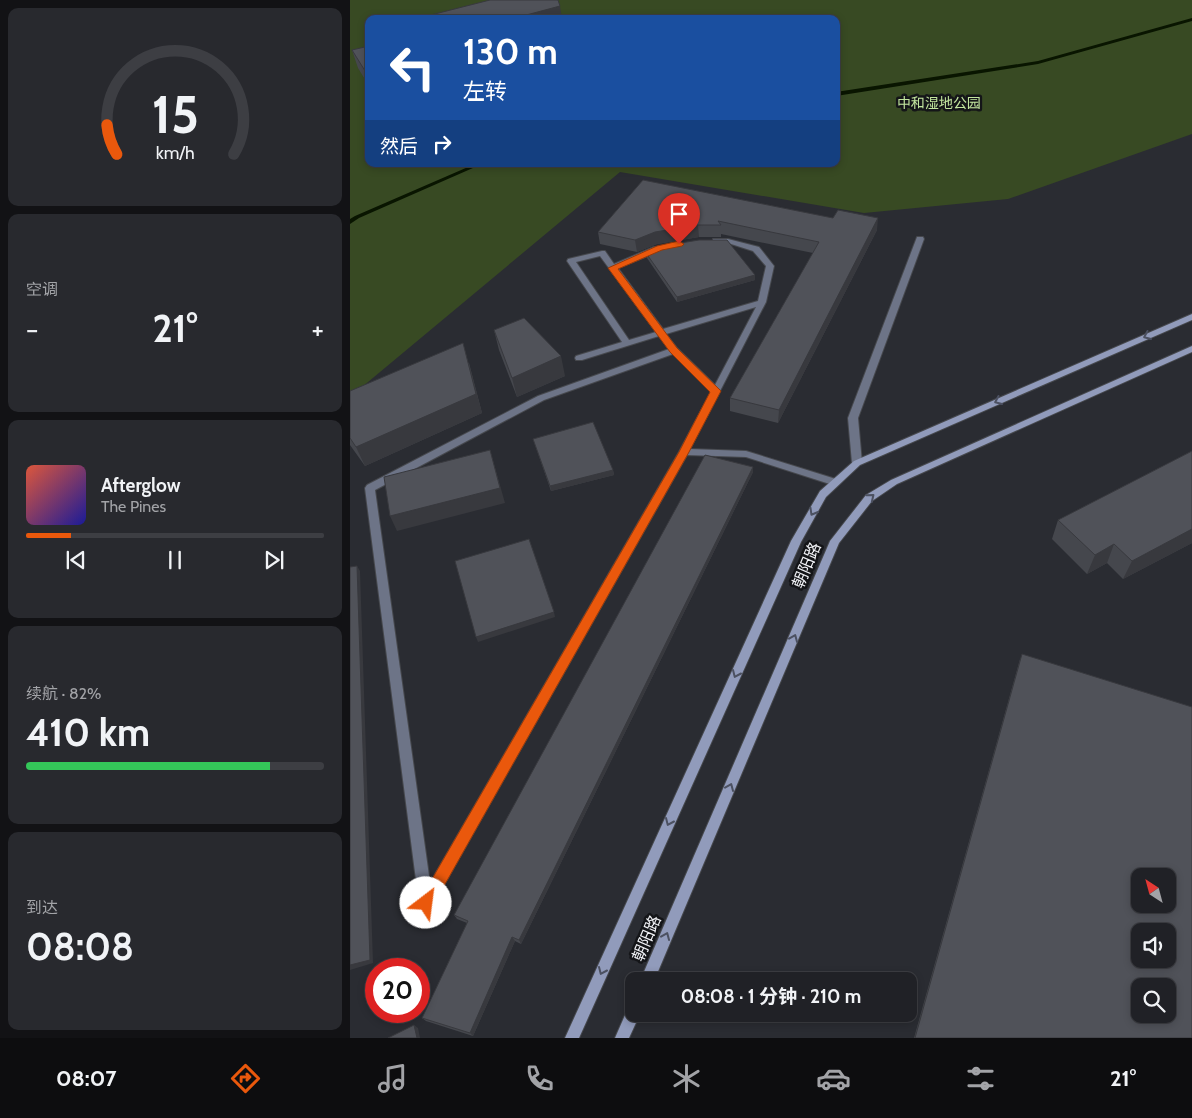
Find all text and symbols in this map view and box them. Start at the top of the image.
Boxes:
text: 130 m [463,30,558,73]
icon: left [380,35,445,100]
text: 左转 [463,78,507,105]
text: 15 [151,83,199,146]
park label: 中和湿地公园 [897,94,981,112]
icon: right [428,130,456,158]
text: 然后 [380,135,418,158]
text: km/h [155,142,195,163]
pin [658,193,700,244]
icon: arrive [665,200,693,228]
text: 空调 [26,280,58,299]
text: 21° [152,305,198,352]
text: − [26,312,38,346]
text: + [312,312,324,346]
one-way arrow [1143,330,1152,341]
one-way arrow [994,395,1003,406]
text: Afterglow [101,474,181,497]
one-way arrow [866,494,875,503]
text: The Pines [101,497,166,516]
one-way arrow [809,506,819,515]
street label: 朝阳路 [788,539,825,591]
icon: previous [62,546,90,574]
icon: pause [161,546,189,574]
icon: next [260,546,288,574]
one-way arrow [787,634,798,643]
one-way arrow [731,669,742,678]
text: 续航 · 82% [26,684,101,703]
text: 410 km [26,709,150,756]
one-way arrow [723,783,734,792]
one-way arrow [665,817,675,826]
north arrow [1131,868,1176,912]
map controls [1131,868,1176,1023]
position arrow [399,876,451,928]
text: 到达 [26,898,58,917]
street label: 朝阳路 [628,912,665,964]
text: 08:08 [26,923,134,970]
button: sound [1131,923,1176,968]
one-way arrow [659,932,670,941]
speed limit sign: 20 [365,958,430,1023]
one-way arrow [598,966,608,975]
button: search [1131,978,1176,1023]
text: 08:08 · 1 分钟 · 210 m [681,985,861,1008]
icon: directions [228,1061,263,1096]
icon: music [375,1061,410,1096]
icon: phone [522,1061,557,1096]
icon: climate [669,1061,704,1096]
icon: car [816,1061,851,1096]
icon: filters [963,1061,998,1096]
text: 08:07 [56,1065,116,1092]
text: 21° [1110,1065,1136,1092]

